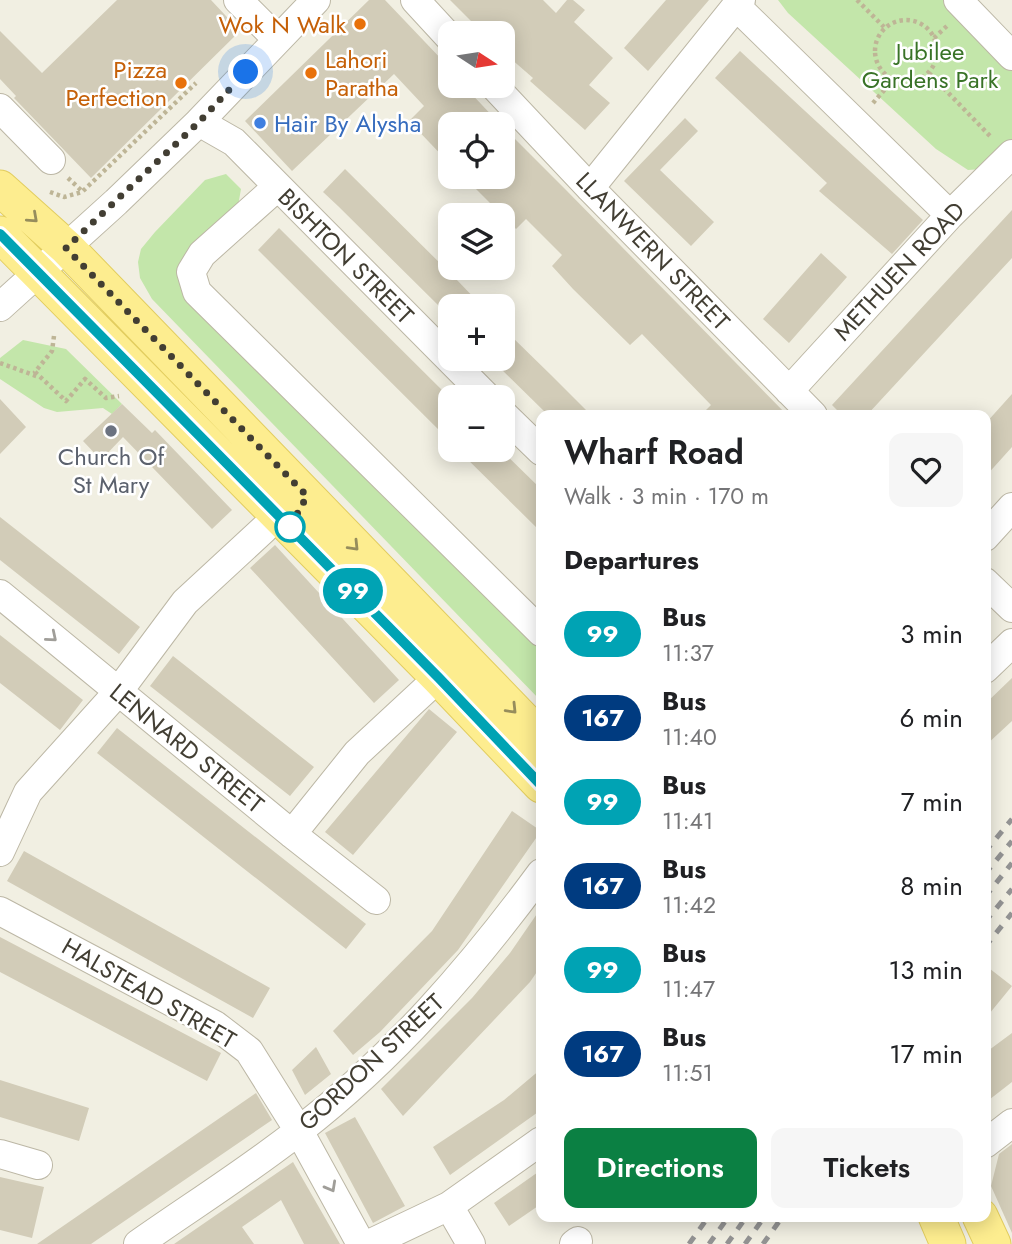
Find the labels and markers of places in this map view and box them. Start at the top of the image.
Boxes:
place label: Wok N Walk [219,7,346,42]
marker: Wok N Walk [352,16,368,32]
place label: Lahori Paratha [325,42,399,105]
place label: Pizza Perfection [66,52,167,115]
marker: Lahori Paratha [303,65,319,81]
marker: Pizza Perfection [173,75,189,91]
place label: Hair By Alysha [274,106,421,141]
marker: Hair By Alysha [252,115,268,131]
marker: Church Of St Mary [103,423,119,439]
place label: Church Of St Mary [58,439,165,502]
unlabelled marker [275,512,305,542]

